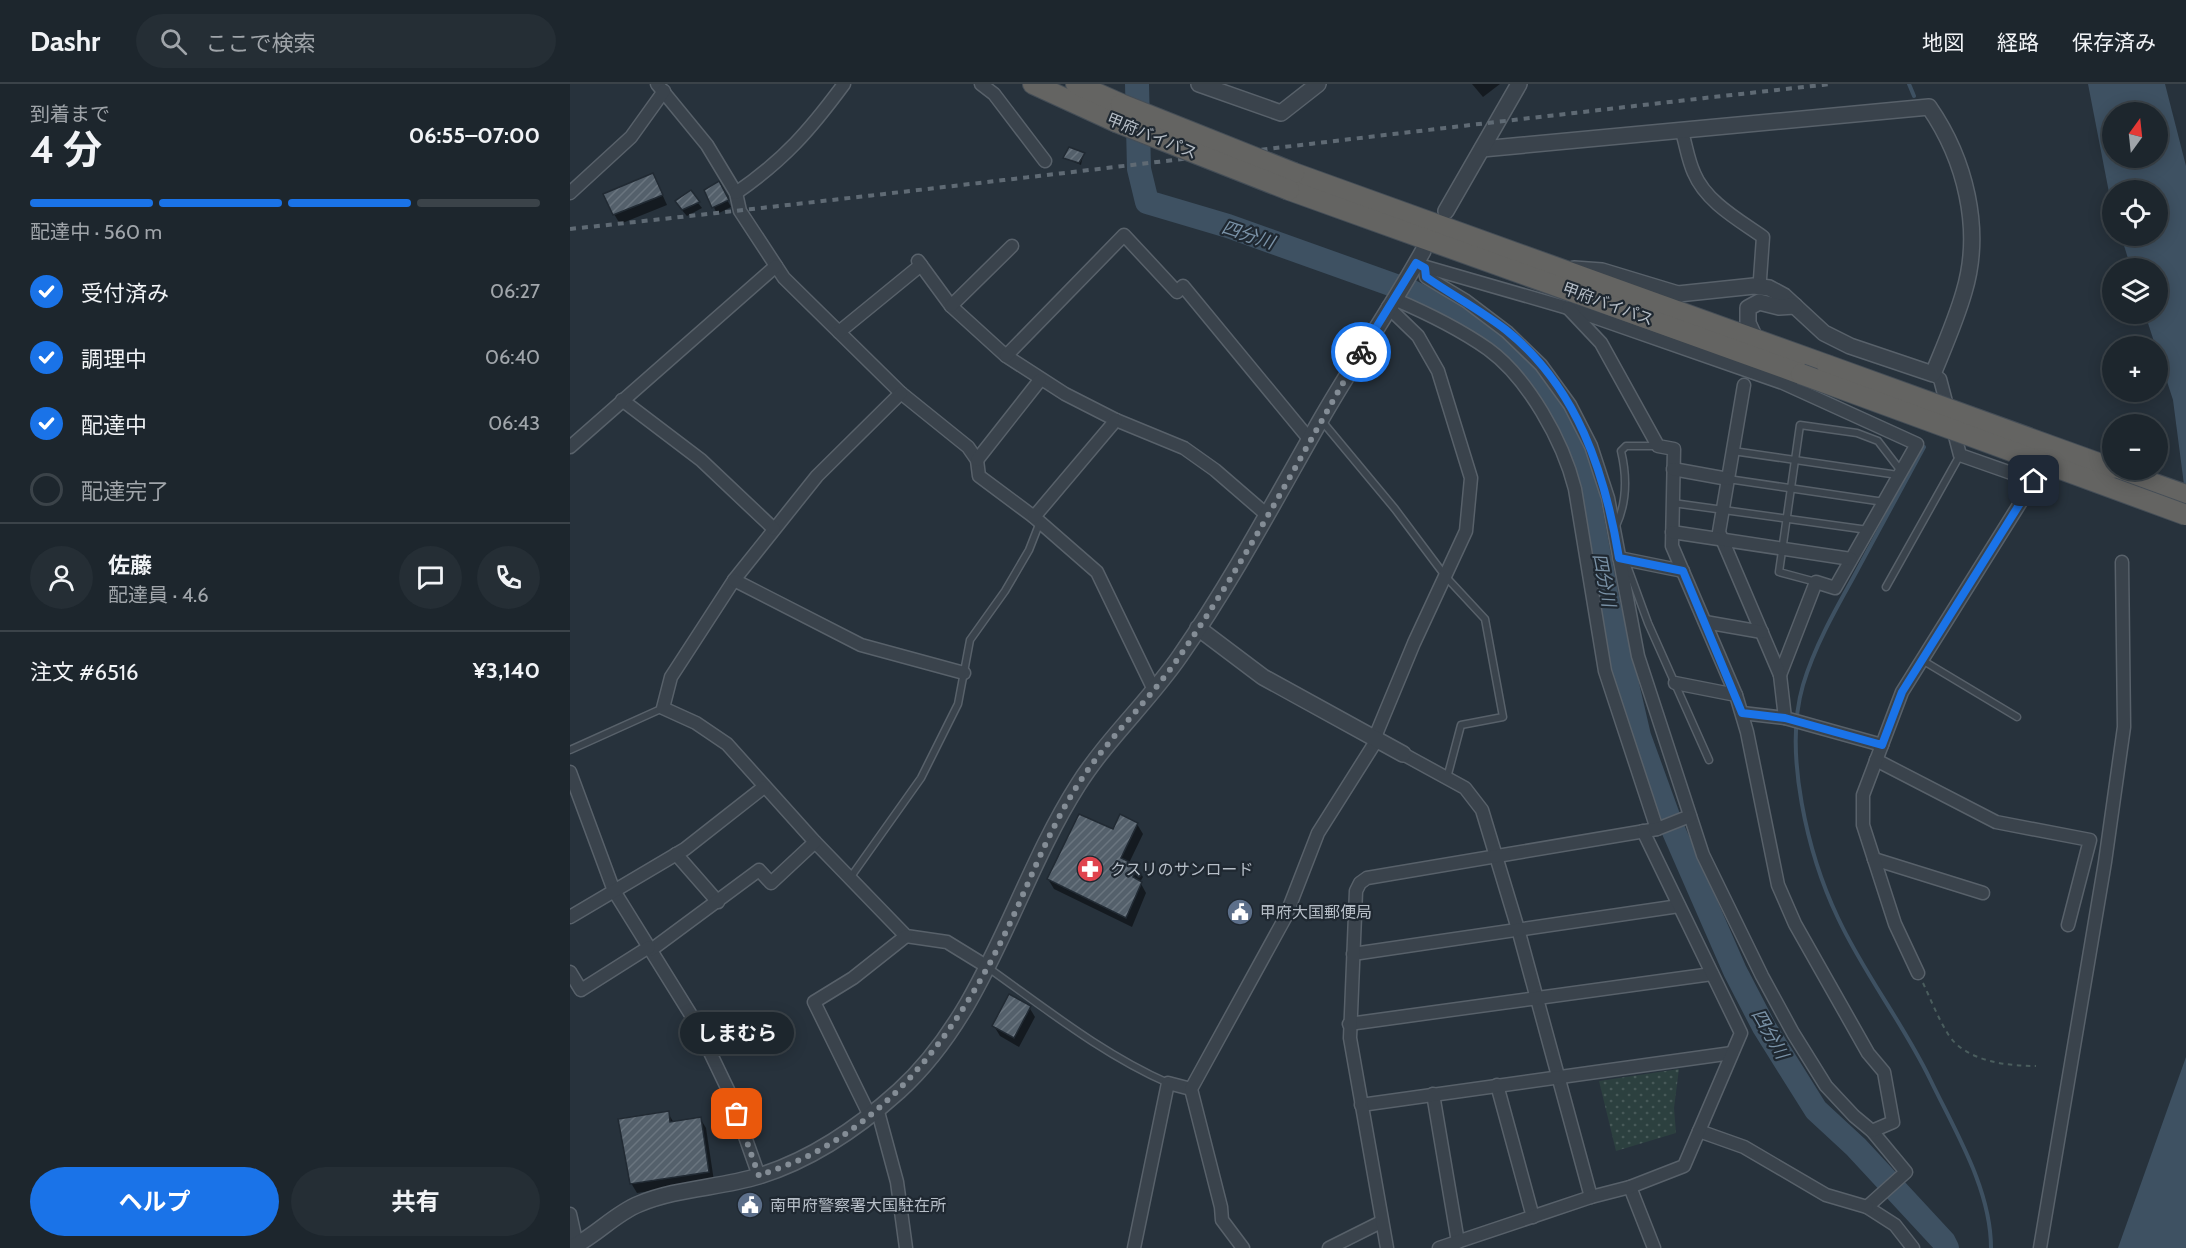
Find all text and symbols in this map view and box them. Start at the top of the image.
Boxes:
search box [136,14,556,68]
text: Dashr [30,24,100,58]
icon: search [157,25,190,58]
text: ここで検索 [205,30,315,57]
text: 地図 [1922,30,1964,55]
text: 経路 [1997,30,2039,55]
text: 保存済み [2072,30,2156,55]
text: 到着まで [30,102,110,126]
north arrow [2102,102,2168,168]
map controls [2102,102,2168,480]
street label: 甲府バイパス [1104,109,1200,163]
text: 06:55–07:00 [409,122,540,149]
text: 4 分 [30,125,102,173]
button: locate [2102,180,2168,246]
water label: 四分川 [1219,216,1279,254]
text: 配達中 · 560 m [30,220,162,244]
button: layers [2102,258,2168,324]
icon: check [30,275,63,308]
text: 06:27 [490,279,540,303]
street label: 甲府バイパス [1560,279,1656,329]
text: 受付済み [81,280,169,307]
courier [1331,322,1391,382]
icon: bike [1345,336,1378,369]
button: + [2102,336,2168,402]
icon: check [30,341,63,374]
text: 06:40 [485,345,540,369]
text: 調理中 [81,346,147,373]
icon: check [30,407,63,440]
text: 06:43 [488,411,540,435]
text: 配達中 [81,412,147,439]
button: − [2102,414,2168,480]
pin [2008,455,2059,506]
icon: home [2017,464,2050,497]
text: 配達完了 [81,478,169,505]
button: person [30,546,93,609]
button: chat [399,546,462,609]
button: phone [477,546,540,609]
water label: 四分川 [1588,551,1620,611]
text: 佐藤 [108,552,152,579]
text: 配達員 · 4.6 [108,583,209,607]
text: ¥3,140 [473,657,540,684]
text: 注文 #6516 [30,659,139,686]
pharmacy icon: クスリのサンロード [1075,854,1105,884]
place label: クスリのサンロード [1110,860,1254,879]
public building icon: 甲府大国郵便局 [1225,897,1255,927]
place label: 甲府大国郵便局 [1260,903,1372,922]
water label: 四分川 [1747,1005,1794,1065]
callout: しまむら [680,1012,794,1054]
text: しまむら [697,1021,777,1045]
pin [711,1088,762,1139]
icon: bag [720,1097,753,1130]
button: ヘルプ [30,1167,279,1236]
button: 共有 [291,1167,540,1236]
public building icon: 南甲府警察署大国駐在所 [735,1190,765,1220]
place label: 南甲府警察署大国駐在所 [770,1196,946,1215]

